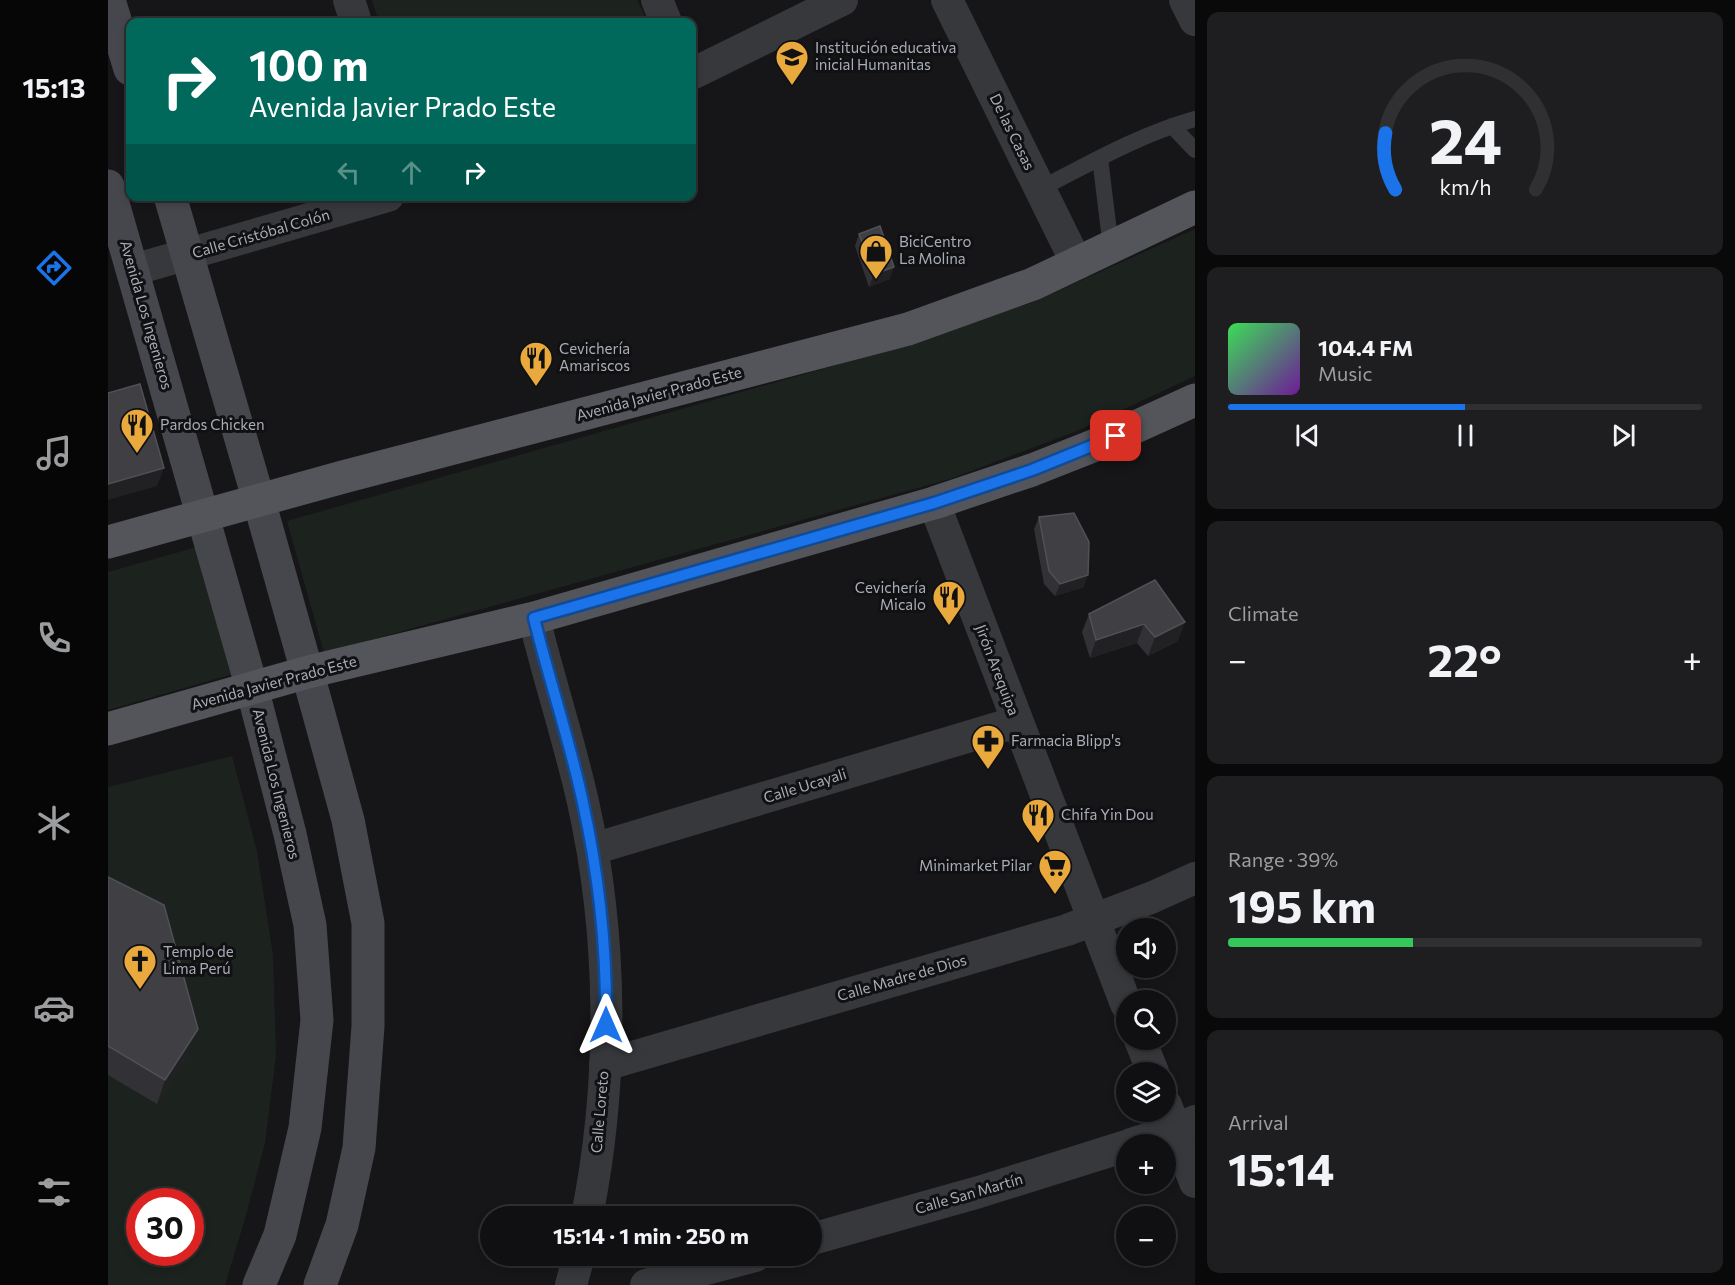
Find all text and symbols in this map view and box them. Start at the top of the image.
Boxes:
text: 100 m [249,38,369,90]
place label: Institución educativa inicial Humanitas [815,38,956,73]
school or university icon: Institución educativa inicial Humanitas [774,39,810,86]
icon: right [150,42,228,120]
text: 15:13 [22,71,86,104]
text: Avenida Javier Prado Este [249,90,556,123]
street label: De las Casas [987,90,1039,173]
text: 24 [1429,101,1501,177]
icon: left [332,156,365,189]
icon: ahead [395,156,428,189]
icon: right [458,156,491,189]
text: km/h [1439,174,1491,200]
street label: Calle Cristóbal Colón [190,205,332,261]
place label: BiciCentro La Molina [899,232,971,267]
shop icon: BiciCentro La Molina [858,233,894,280]
street label: Avenida Los Ingenieros [117,238,177,392]
icon: directions [33,247,75,289]
text: 104.4 FM [1318,334,1413,361]
place label: Cevichería Amariscos [559,339,630,374]
restaurant icon: Cevichería Amariscos [518,340,554,387]
text: Music [1318,361,1372,385]
street label: Avenida Javier Prado Este [574,362,744,424]
restaurant icon: Pardos Chicken [119,407,155,454]
pin [1090,410,1141,461]
place label: Pardos Chicken [160,415,265,433]
icon: arrive [1099,419,1132,452]
icon: previous [1291,419,1324,452]
icon: pause [1449,419,1482,452]
icon: next [1607,419,1640,452]
icon: music [33,432,75,474]
place label: Cevichería Micalo [855,578,926,613]
restaurant icon: Cevichería Micalo [931,579,967,626]
text: Climate [1228,601,1298,625]
icon: phone [33,617,75,659]
street label: Jirón Arequipa [972,622,1024,718]
text: 22° [1428,631,1502,686]
text: − [1228,638,1247,679]
text: + [1683,638,1702,679]
street label: Avenida Javier Prado Este [189,651,359,713]
street label: Avenida Los Ingenieros [250,707,304,861]
pharmacy icon: Farmacia Blipp's [970,723,1006,770]
place label: Farmacia Blipp's [1011,731,1121,749]
street label: Calle Ucayali [761,764,848,806]
restaurant icon: Chifa Yin Dou [1020,797,1056,844]
icon: climate [33,802,75,844]
place label: Chifa Yin Dou [1061,805,1154,823]
text: Range · 39% [1228,847,1338,871]
supermarket icon: Minimarket Pilar [1037,848,1073,895]
place label: Minimarket Pilar [919,856,1032,874]
text: 195 km [1228,877,1376,932]
map controls [1116,918,1176,1266]
button: sound [1116,918,1176,978]
place label: Templo de Lima Perú [163,942,234,977]
church icon: Templo de Lima Perú [122,943,158,990]
street label: Calle Madre de Dios [835,950,969,1004]
icon: car [33,987,75,1029]
button: search [1116,990,1176,1050]
position arrow [574,993,638,1057]
button: layers [1116,1062,1176,1122]
street label: Calle Loreto [586,1070,612,1154]
text: Arrival [1228,1110,1289,1134]
button: + [1116,1134,1176,1194]
text: 15:14 [1228,1140,1334,1195]
street label: Calle San Martín [913,1169,1025,1217]
icon: filters [33,1171,75,1213]
speed limit sign: 30 [126,1188,204,1266]
button: − [1116,1206,1176,1266]
text: 15:14 · 1 min · 250 m [553,1222,749,1249]

